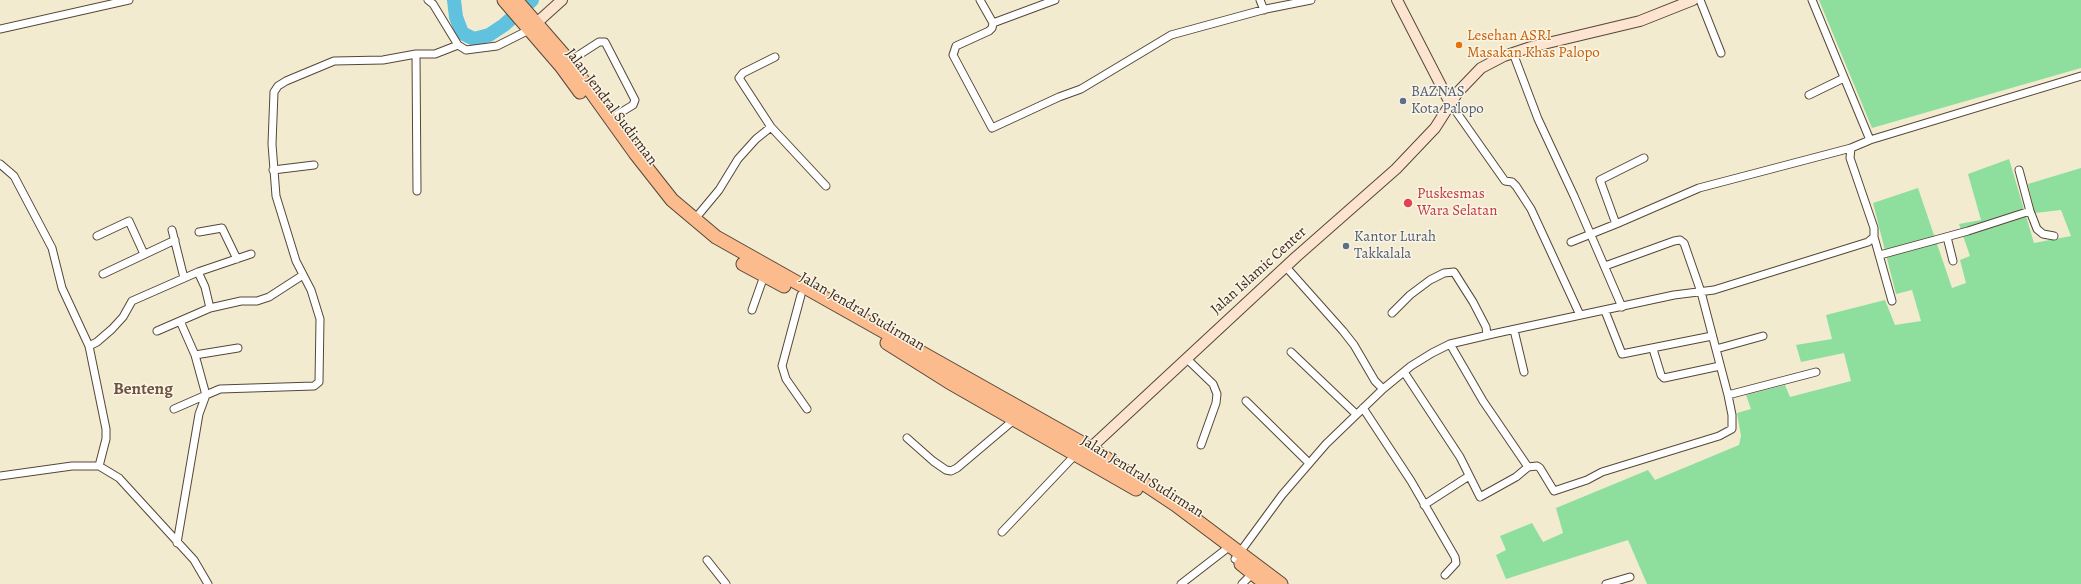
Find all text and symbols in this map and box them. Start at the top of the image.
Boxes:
place label: Lesehan ASRI Masakan Khas Palopo [1467,27,1600,62]
marker: Lesehan ASRI Masakan Khas Palopo [1454,40,1464,50]
street label: Jalan Jendral Sudirman [561,45,661,169]
place label: BAZNAS Kota Palopo [1411,83,1484,118]
marker: BAZNAS Kota Palopo [1398,96,1408,106]
place label: Puskesmas Wara Selatan [1417,185,1498,220]
marker: Puskesmas Wara Selatan [1402,197,1414,209]
street label: Jalan Islamic Center [1207,223,1311,319]
place label: Kantor Lurah Takkalala [1354,228,1436,263]
marker: Kantor Lurah Takkalala [1341,241,1351,251]
street label: Jalan Jendral Sudirman [796,269,928,355]
district label: Benteng [113,380,173,400]
street label: Jalan Jendral Sudirman [1077,432,1207,522]

